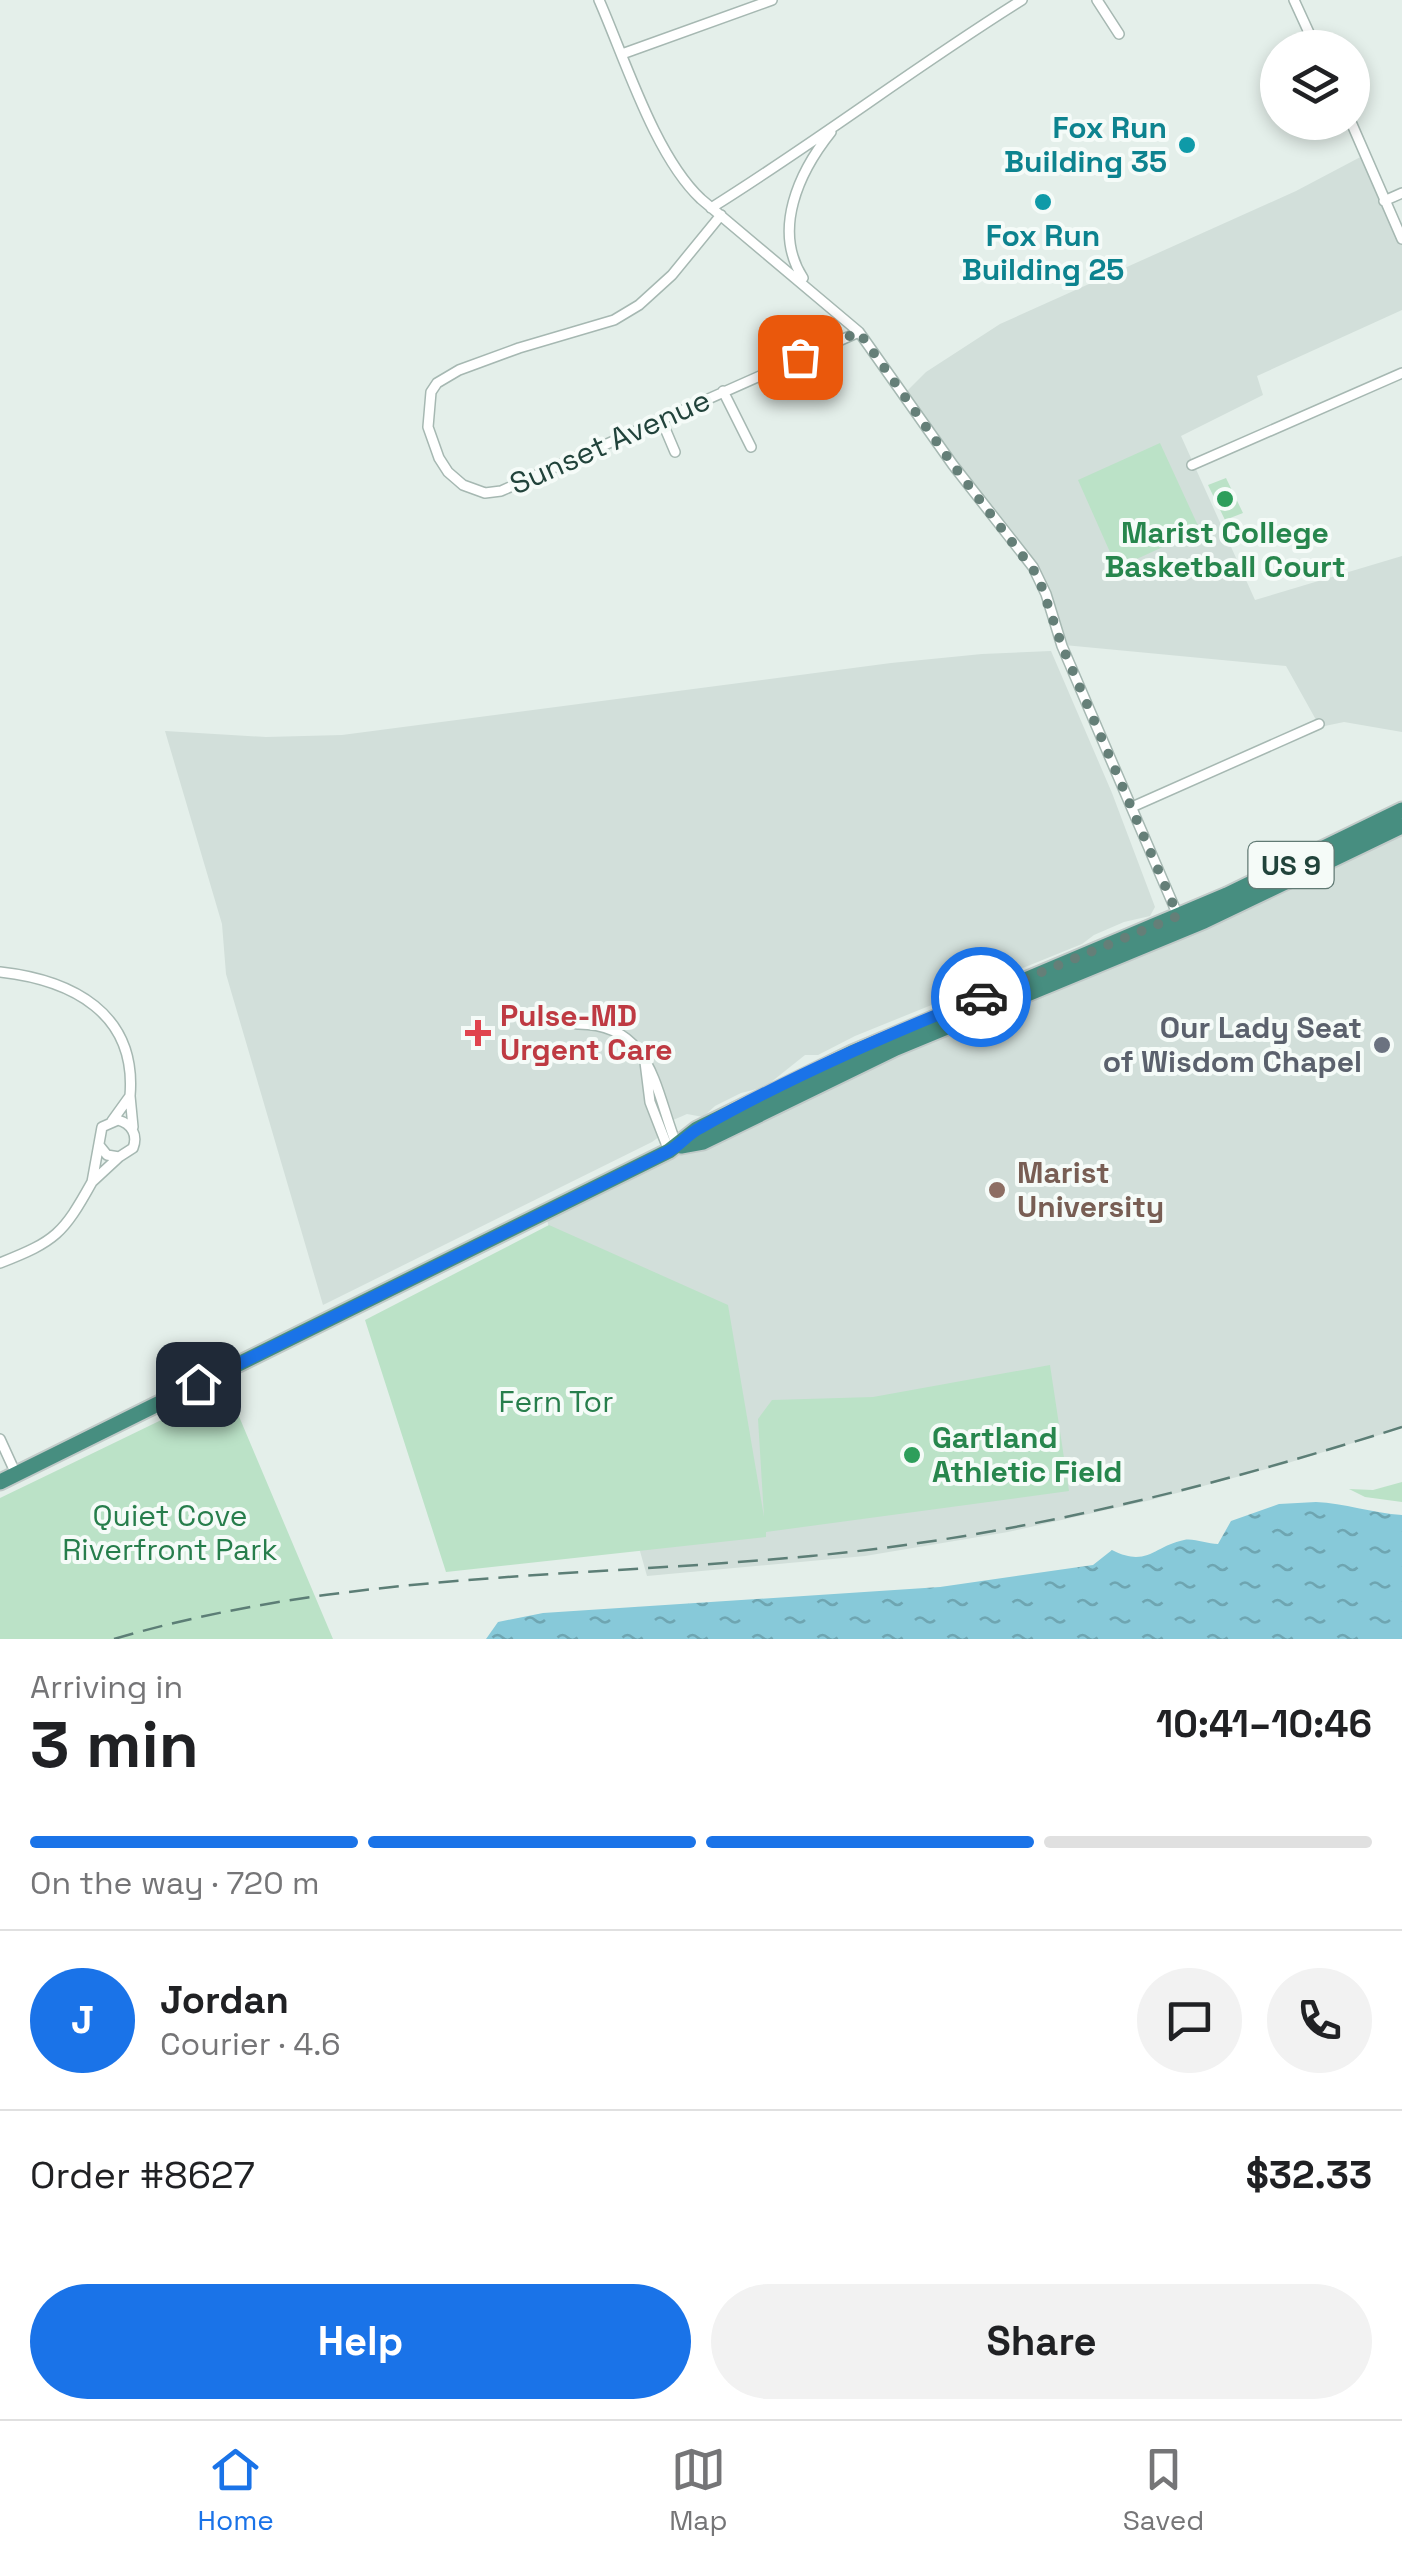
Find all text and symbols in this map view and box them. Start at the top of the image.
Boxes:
map controls [1260,30,1370,140]
button: layers [1260,30,1370,140]
place label: Fox Run Building 35 [1004,108,1167,181]
marker: Fox Run Building 35 [1176,134,1198,156]
marker: Fox Run Building 25 [1032,191,1054,213]
place label: Fox Run Building 25 [962,216,1124,289]
pin [758,315,843,400]
icon: bag [773,330,828,385]
street label: Sunset Avenue [504,380,716,503]
marker: Marist College Basketball Court [1214,488,1236,510]
place label: Marist College Basketball Court [1104,513,1346,586]
road number: US 9 [1248,842,1334,888]
courier [931,947,1031,1047]
icon: car [954,970,1009,1025]
place label: Pulse-MD Urgent Care [500,996,673,1069]
place label: Our Lady Seat of Wisdom Chapel [1103,1008,1362,1081]
marker: Pulse-MD Urgent Care [465,1020,491,1046]
marker: Our Lady Seat of Wisdom Chapel [1371,1034,1393,1056]
place label: Marist University [1017,1153,1164,1226]
marker: Marist University [986,1179,1008,1201]
pin [156,1342,241,1427]
icon: home [171,1357,226,1412]
park label: Fern Tor [499,1382,613,1421]
place label: Gartland Athletic Field [932,1418,1123,1491]
marker: Gartland Athletic Field [901,1444,923,1466]
park label: Quiet Cove Riverfront Park [62,1496,278,1569]
text: Arriving in [30,1667,183,1707]
text: 10:41–10:46 [1156,1700,1372,1748]
text: 3 min [30,1703,199,1786]
text: On the way · 720 m [30,1863,319,1903]
button: chat [1137,1968,1242,2073]
button: phone [1267,1968,1372,2073]
text: Jordan [160,1976,289,2024]
text: J [71,1996,94,2044]
text: Courier · 4.6 [160,2024,341,2064]
text: Order #8627 [30,2151,255,2199]
text: $32.33 [1246,2151,1372,2199]
button: Help [30,2284,691,2399]
button: Share [711,2284,1372,2399]
tab: Home [198,2442,274,2538]
tab: Map [669,2442,728,2538]
tab: Saved [1123,2442,1204,2538]

